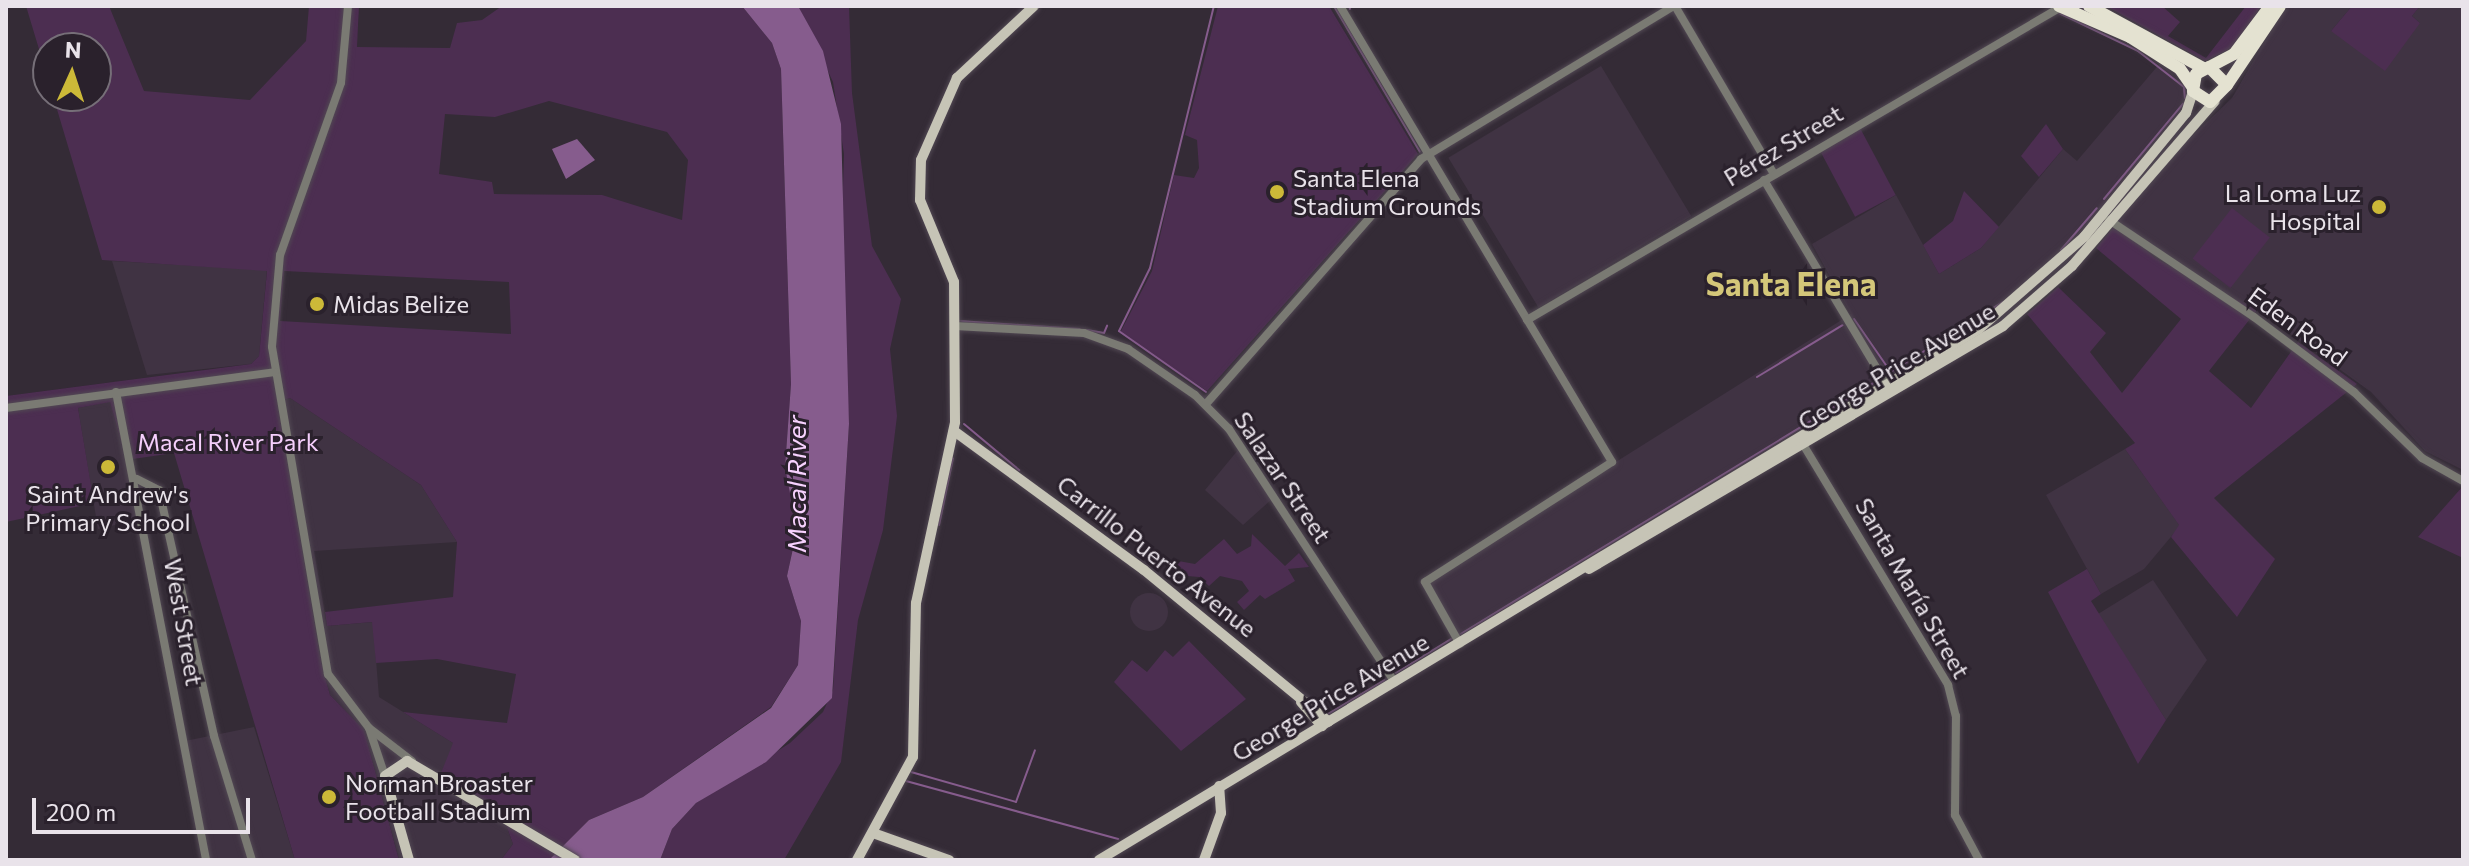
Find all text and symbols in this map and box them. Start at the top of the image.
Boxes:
north arrow [32,32,112,112]
text: N [64,36,82,63]
street label: Pérez Street [1718,98,1848,192]
place label: Santa Elena Stadium Grounds [1293,164,1481,220]
place label: La Loma Luz Hospital [2225,179,2361,235]
marker: Santa Elena Stadium Grounds [1268,183,1286,201]
marker: La Loma Luz Hospital [2368,196,2390,218]
district label: Santa Elena [1705,264,1877,302]
street label: Eden Road [2243,281,2353,371]
place label: Midas Belize [333,290,469,318]
marker: Midas Belize [308,295,326,313]
street label: George Price Avenue [1793,296,1999,436]
street label: Salazar Street [1229,406,1337,548]
water label: Macal River [780,415,812,553]
park label: Macal River Park [137,428,319,456]
marker: Saint Andrew's Primary School [99,458,117,476]
street label: Carrillo Puerto Avenue [1052,469,1262,643]
place label: Saint Andrew's Primary School [25,480,191,536]
street label: Santa María Street [1850,493,1976,683]
street label: West Street [159,556,209,688]
street label: George Price Avenue [1227,627,1433,767]
place label: Norman Broaster Football Stadium [345,769,533,825]
scale bar [36,782,254,832]
marker: Norman Broaster Football Stadium [320,788,338,806]
text: 200 m [46,797,116,826]

